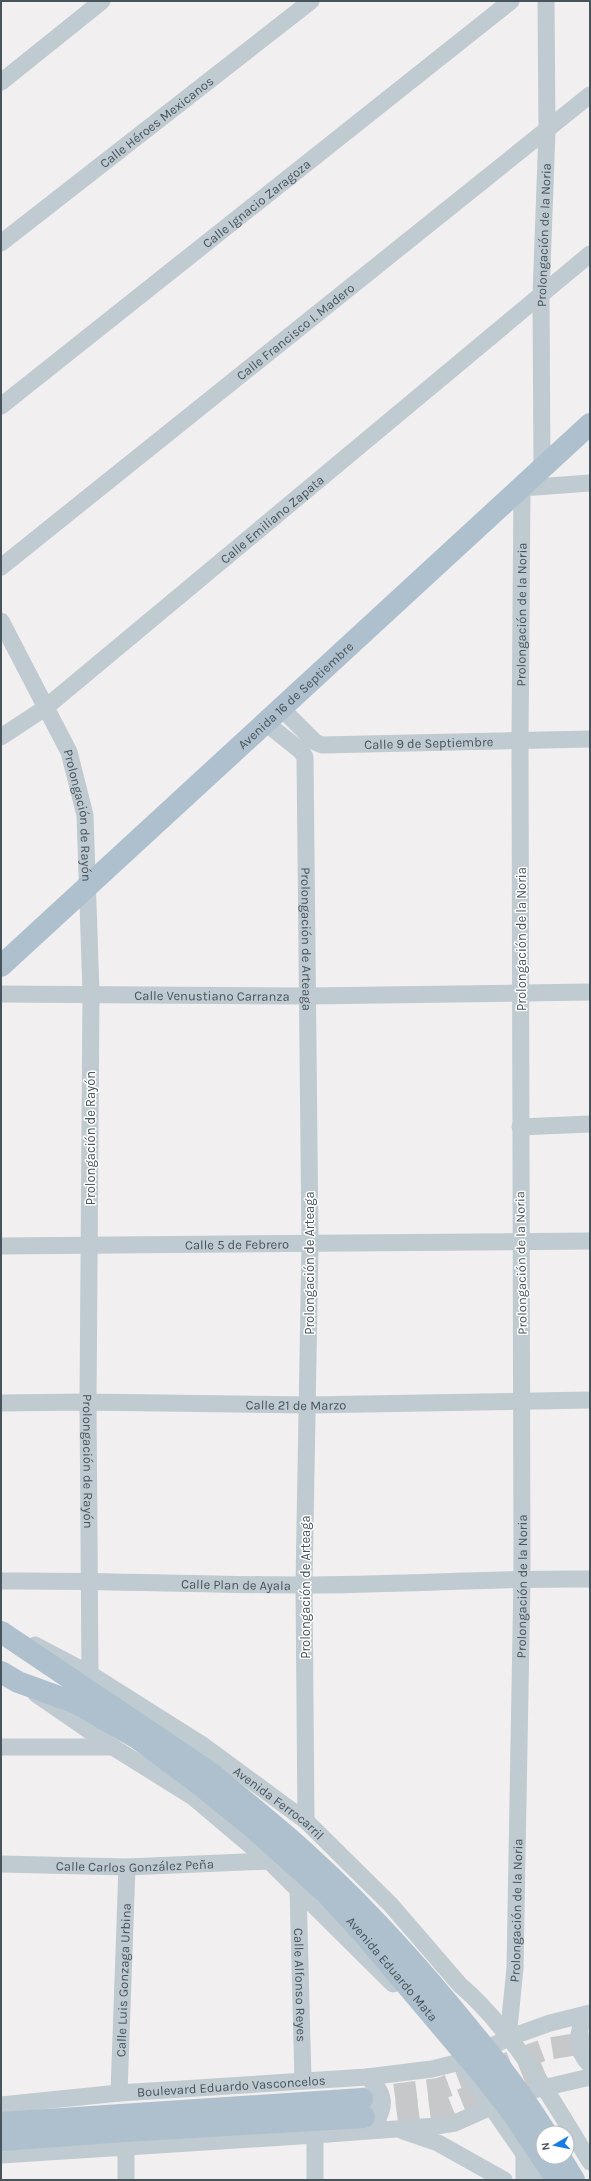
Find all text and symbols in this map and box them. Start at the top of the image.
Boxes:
street label: Calle Héroes Mexicanos [96,73,216,171]
street label: Calle Ignacio Zaragoza [199,156,313,251]
street label: Prolongación de la Noria [533,163,553,307]
street label: Calle Francisco I. Madero [233,280,357,383]
street label: Calle Emiliano Zapata [217,472,327,566]
street label: Prolongación de la Noria [513,542,529,686]
street label: Avenida 16 de Septiembre [235,638,356,752]
street label: Calle 9 de Septiembre [364,734,494,752]
street label: Prolongación de Rayón [61,747,95,882]
street label: Prolongación de Arteaga [299,867,315,1011]
street label: Prolongación de la Noria [514,867,529,1011]
street label: Calle Venustiano Carranza [134,987,290,1003]
street label: Prolongación de Rayón [83,1071,98,1205]
street label: Prolongación de Arteaga [302,1191,317,1335]
street label: Prolongación de la Noria [512,1191,530,1335]
street label: Calle 5 de Febrero [185,1236,289,1252]
street label: Prolongación de Rayón [80,1394,96,1529]
street label: Calle 21 de Marzo [245,1397,347,1413]
street label: Prolongación de la Noria [513,1514,530,1659]
street label: Prolongación de Arteaga [298,1515,313,1659]
street label: Calle Plan de Ayala [181,1576,291,1592]
street label: Avenida Ferrocarril [231,1763,327,1842]
street label: Prolongación de la Noria [506,1838,525,1983]
street label: Calle Carlos González Peña [56,1856,214,1875]
street label: Calle Luis Gonzaga Urbina [113,1903,133,2057]
street label: Avenida Eduardo Mata [344,1913,441,2024]
street label: Calle Alfonso Reyes [292,1928,309,2042]
street label: Boulevard Eduardo Vasconcelos [136,2072,326,2099]
north arrow [535,2125,575,2165]
text: N [539,2142,553,2151]

